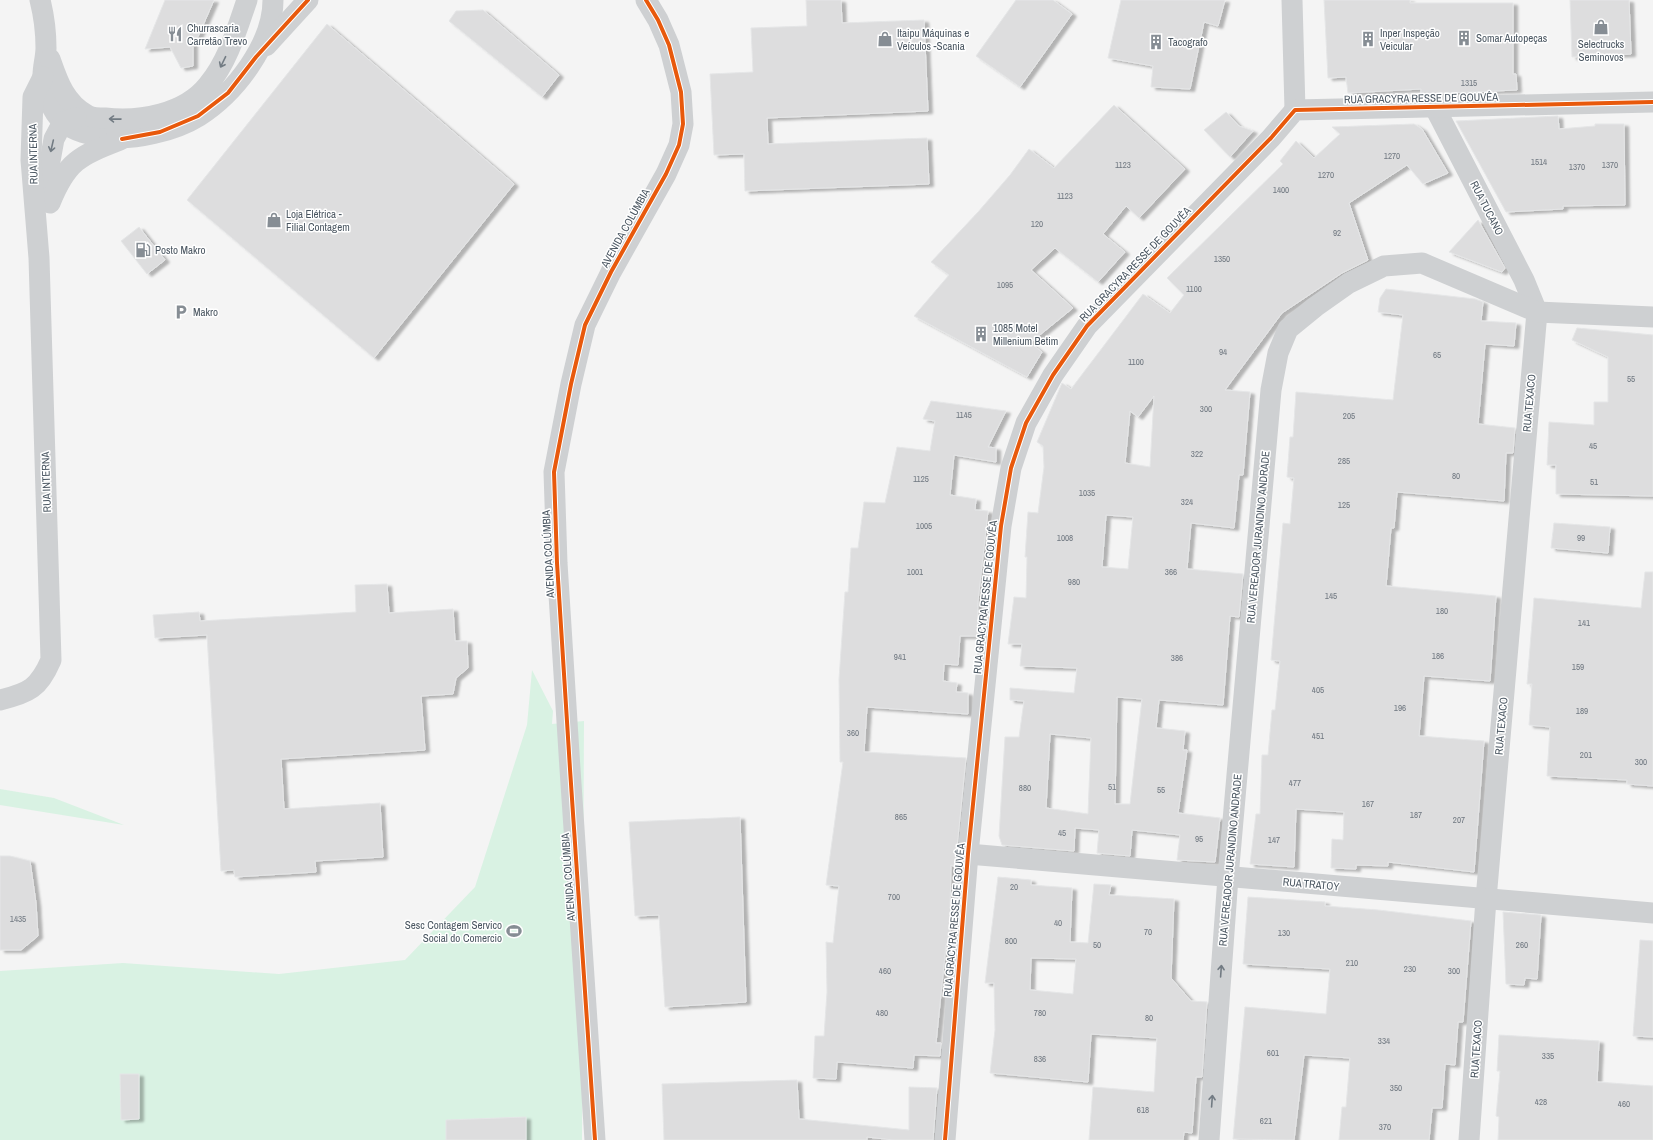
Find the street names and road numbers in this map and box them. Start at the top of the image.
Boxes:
street label: RUA GRACYRA RESSE DE GOUVÊA [1344,90,1499,106]
street label: RUA INTERNA [25,123,41,184]
street label: RUA TUCANO [1467,179,1507,237]
street label: AVENIDA COLÚMBIA [597,185,653,271]
street label: RUA GRACYRA RESSE DE GOUVÊA [1076,203,1194,324]
street label: RUA TEXACO [1519,374,1539,432]
street label: RUA INTERNA [38,450,54,513]
street label: RUA VEREADOR JURANDINO ANDRADE [1243,450,1273,624]
street label: AVENIDA COLÚMBIA [539,509,557,599]
street label: RUA GRACYRA RESSE DE GOUVÊA [970,519,1000,675]
street label: RUA TEXACO [1491,697,1511,755]
street label: RUA VEREADOR JURANDINO ANDRADE [1215,773,1245,947]
street label: AVENIDA COLÚMBIA [558,832,578,922]
street label: RUA GRACYRA RESSE DE GOUVÊA [940,842,968,998]
street label: RUA TRATOY [1282,875,1340,893]
street label: RUA TEXACO [1467,1020,1485,1078]

